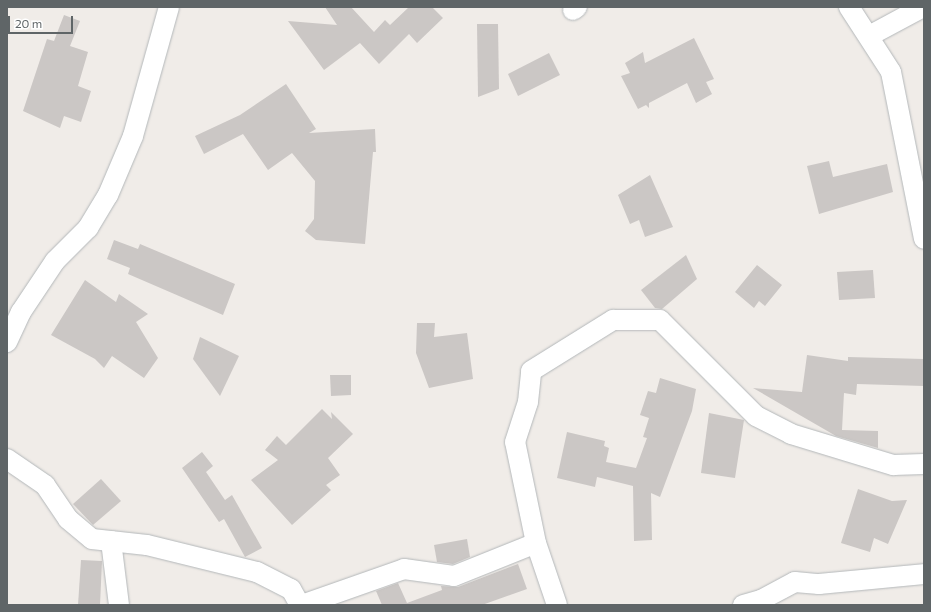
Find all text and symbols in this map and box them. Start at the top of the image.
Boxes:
scale bar [10,8,75,34]
text: 20 m [15,16,42,30]

